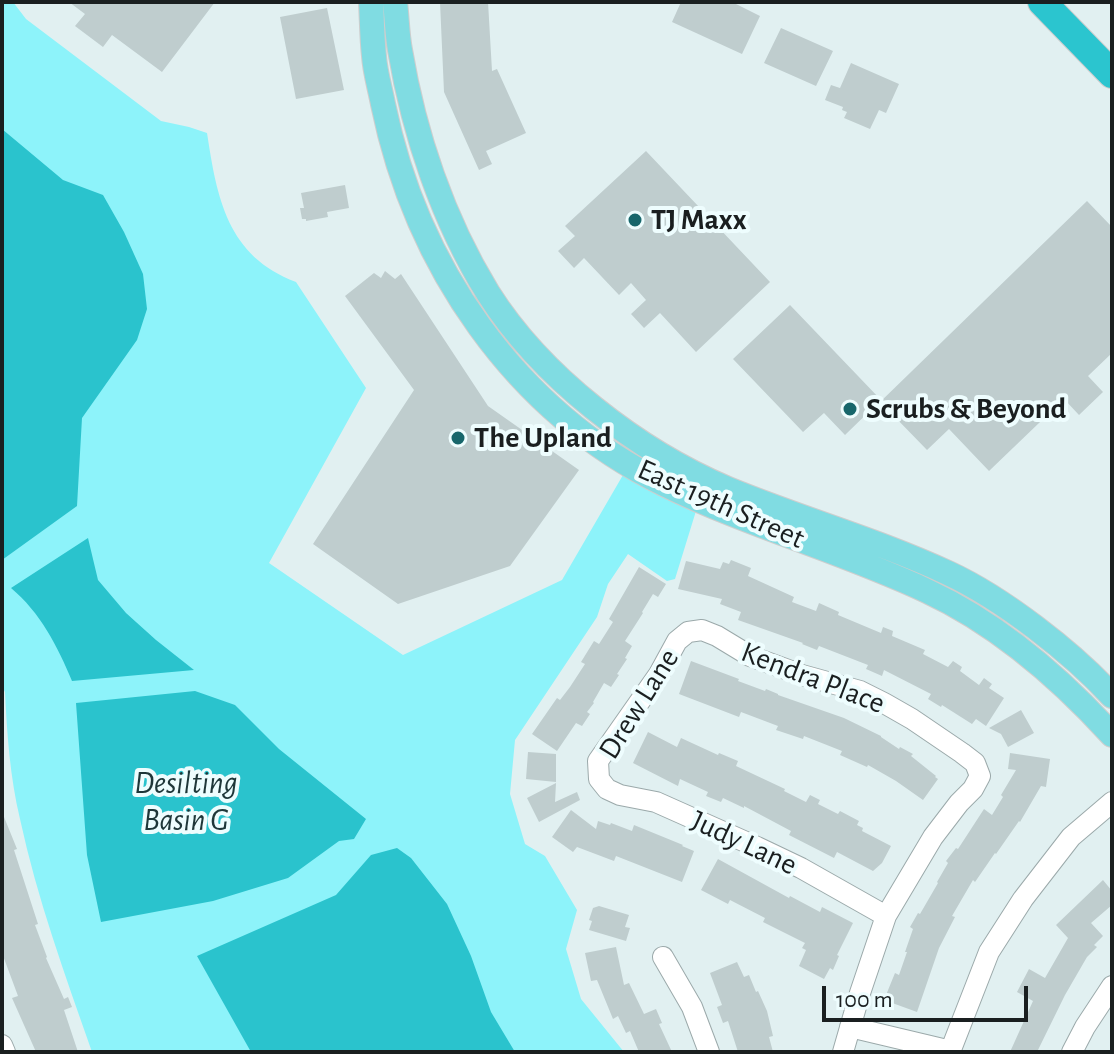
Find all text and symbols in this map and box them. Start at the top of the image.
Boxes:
place label: TJ Maxx [651,202,746,238]
marker: TJ Maxx [626,211,644,229]
place label: Scrubs & Beyond [866,391,1066,427]
marker: Scrubs & Beyond [841,400,859,418]
place label: The Upland [474,420,612,456]
marker: The Upland [449,429,467,447]
street label: East 19th Street [632,451,810,557]
street label: Kendra Place [736,634,890,722]
street label: Drew Lane [591,642,687,766]
water label: Desilting Basin G [134,764,238,839]
street label: Judy Lane [685,803,803,883]
scale bar [826,970,1032,1020]
text: 100 m [836,988,893,1012]

